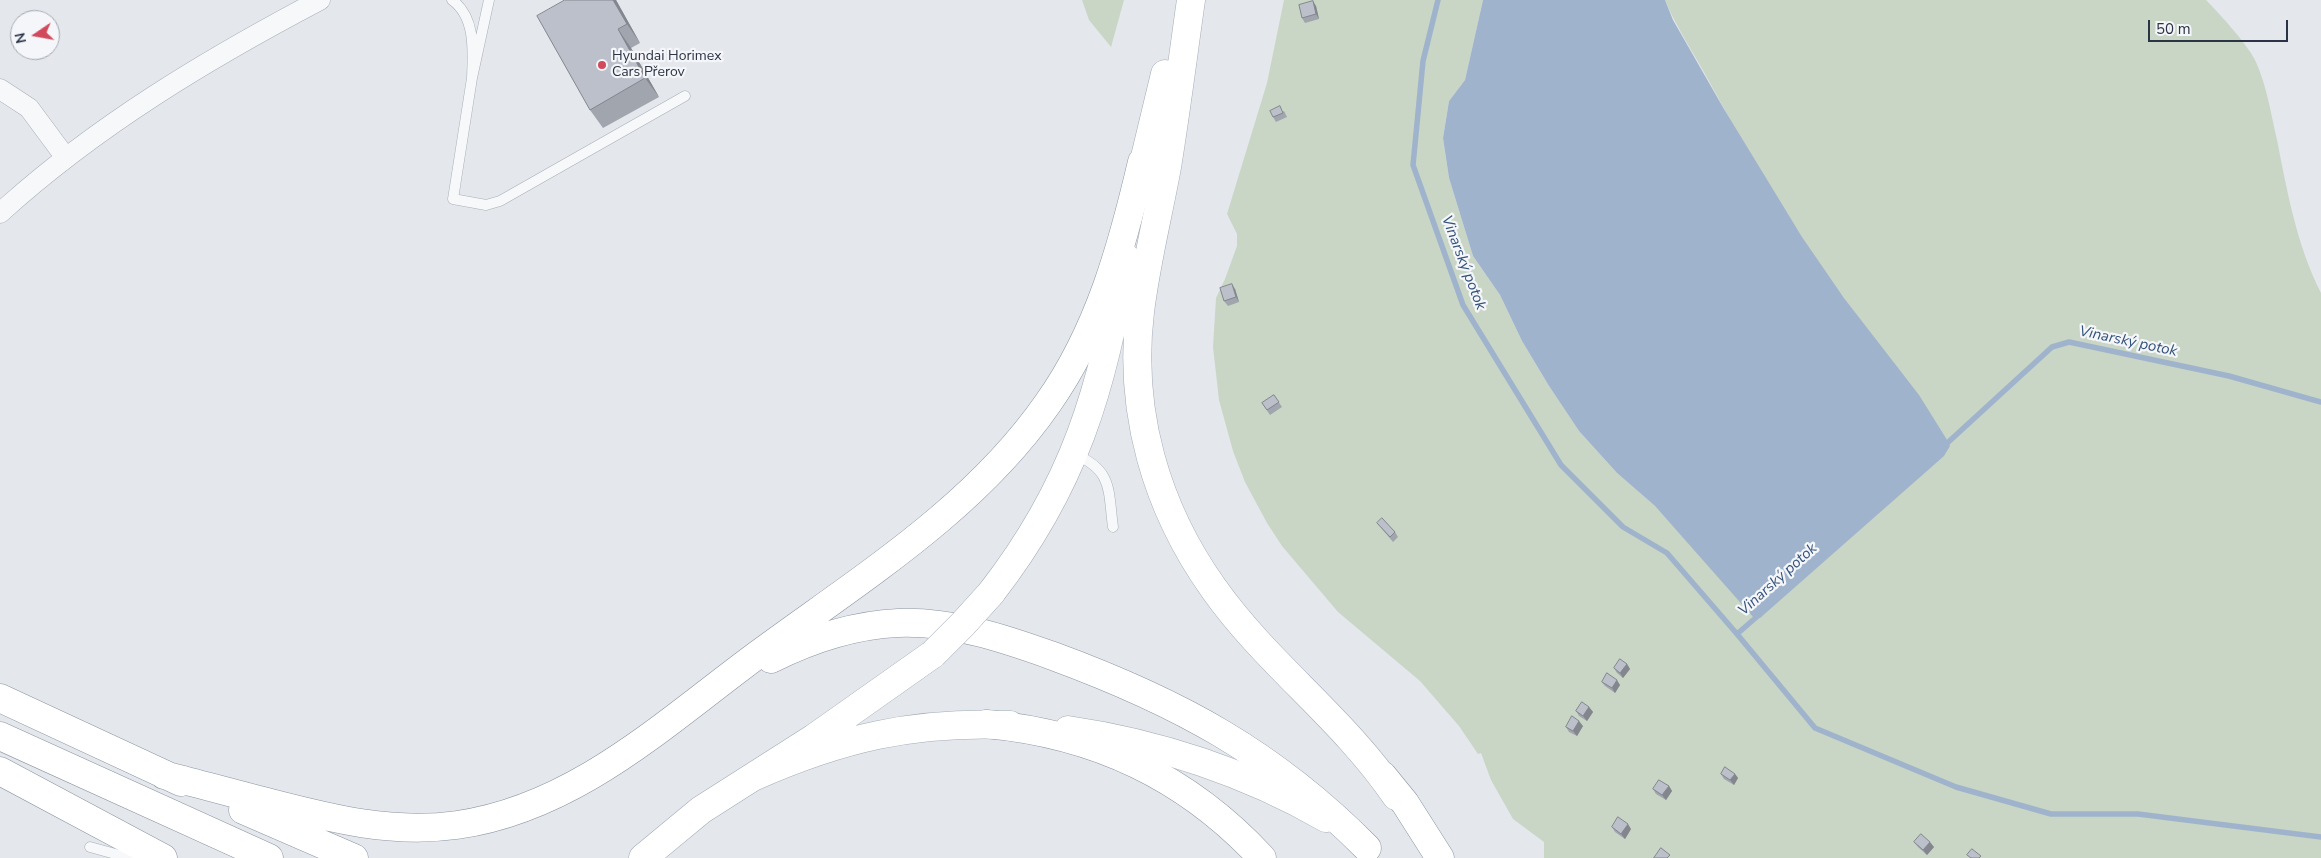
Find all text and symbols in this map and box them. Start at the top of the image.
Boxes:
north arrow [10,10,60,60]
scale bar [2151,10,2291,42]
text: 50 m [2156,19,2191,39]
text: N [10,31,31,45]
place label: Hyundai Horimex Cars Přerov [612,49,722,82]
marker: Hyundai Horimex Cars Přerov [596,59,608,71]
water label: Vinarský potok [1437,213,1489,313]
water label: Vinarský potok [2077,323,2179,361]
water label: Vinarský potok [1735,540,1821,620]

